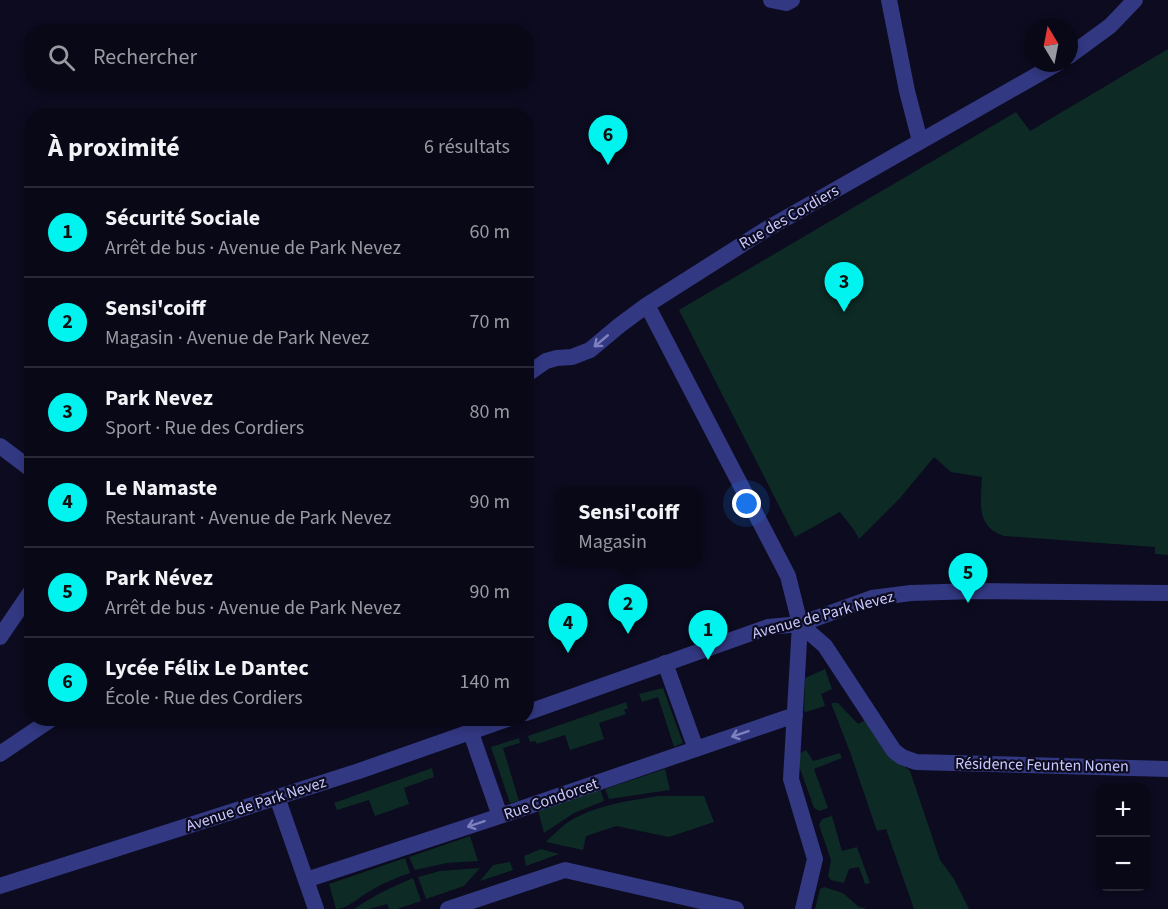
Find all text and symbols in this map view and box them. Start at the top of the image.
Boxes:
north arrow [1024,18,1078,72]
search box [24,24,534,90]
icon: search [45,41,78,74]
text: Rechercher [93,41,197,73]
pin: 6 [588,116,628,165]
text: À proximité [48,129,180,166]
text: 6 résultats [424,133,510,161]
street label: Rue des Cordiers [735,179,843,254]
text: Sécurité Sociale [105,202,260,234]
text: 1 [62,218,73,246]
text: 60 m [470,218,510,246]
text: Arrêt de bus · Avenue de Park Nevez [105,234,401,262]
pin: 3 [824,262,864,312]
text: Sensi'coiff [105,292,206,324]
text: 2 [62,308,73,336]
text: 70 m [470,308,510,336]
text: Magasin · Avenue de Park Nevez [105,324,369,352]
one-way arrow [594,334,609,348]
text: Park Nevez [105,382,213,414]
text: 3 [62,398,73,426]
text: 80 m [470,398,510,426]
text: Sport · Rue des Cordiers [105,414,304,442]
text: Le Namaste [105,472,217,504]
popup [555,487,702,565]
text: 4 [62,488,73,516]
text: 90 m [470,488,510,516]
your location [732,489,761,518]
text: Sensi'coiff [578,496,679,528]
text: Restaurant · Avenue de Park Nevez [105,504,391,532]
text: Magasin [578,528,647,556]
pin: 5 [948,554,988,603]
text: Park Névez [105,562,213,594]
text: 5 [62,578,73,606]
text: 90 m [470,578,510,606]
pin: 2 [608,584,648,634]
street label: Avenue de Park Nevez [750,585,897,645]
text: Arrêt de bus · Avenue de Park Nevez [105,594,401,622]
pin: 4 [548,604,588,653]
pin: 1 [688,610,728,660]
text: Lycée Félix Le Dantec [105,652,309,684]
text: 6 [62,668,73,696]
text: 140 m [460,668,510,696]
text: École · Rue des Cordiers [105,684,303,712]
one-way arrow [730,729,749,740]
street label: Résidence Feunten Nonen [955,752,1129,778]
street label: Avenue de Park Nevez [183,771,329,837]
street label: Rue Condorcet [501,772,602,825]
map controls [1096,783,1150,891]
button: + [1096,783,1150,837]
one-way arrow [467,820,486,831]
button: − [1096,837,1150,891]

